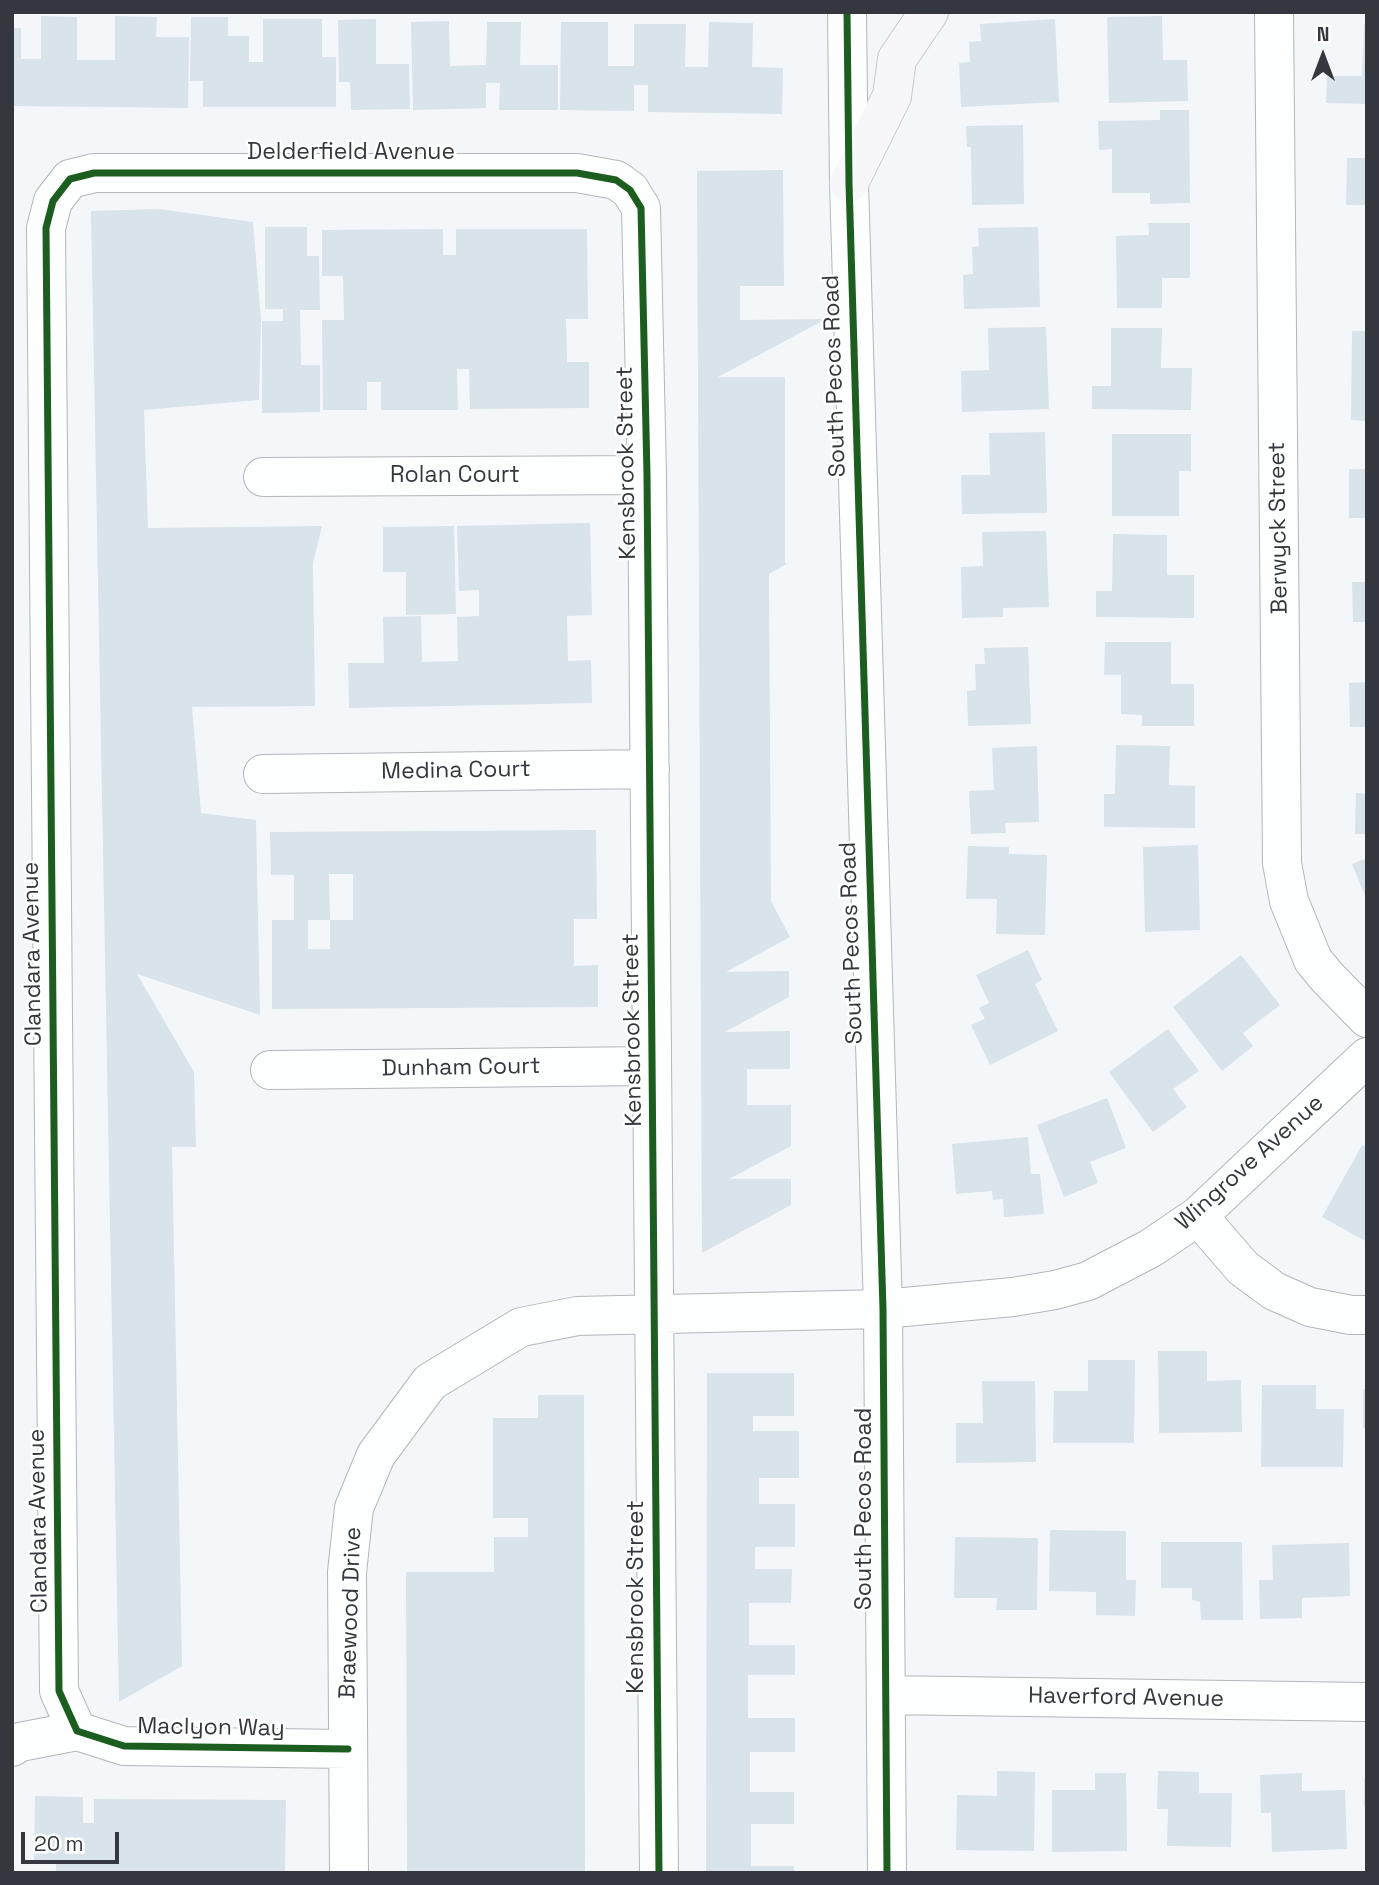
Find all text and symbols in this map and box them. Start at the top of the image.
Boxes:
north arrow [1288,21,1358,91]
text: N [1317,22,1329,47]
street label: Delderfield Avenue [247,139,455,167]
street label: South Pecos Road [818,274,852,478]
street label: Kensbrook Street [612,366,642,560]
street label: Berwyck Street [1264,442,1294,614]
street label: Rolan Court [390,462,520,490]
street label: Medina Court [381,756,531,786]
street label: South Pecos Road [835,841,869,1045]
street label: Clandara Avenue [18,862,48,1046]
street label: Kensbrook Street [618,933,648,1127]
street label: Dunham Court [381,1053,541,1083]
street label: Wingrove Avenue [1170,1089,1330,1237]
street label: South Pecos Road [851,1408,879,1610]
street label: Clandara Avenue [24,1429,54,1613]
street label: Kensbrook Street [623,1500,651,1694]
street label: Braewood Drive [334,1526,368,1700]
street label: Haverford Avenue [1028,1682,1224,1714]
street label: Maclyon Way [137,1713,285,1743]
scale bar [24,1818,122,1862]
text: 20 m [34,1830,84,1857]

